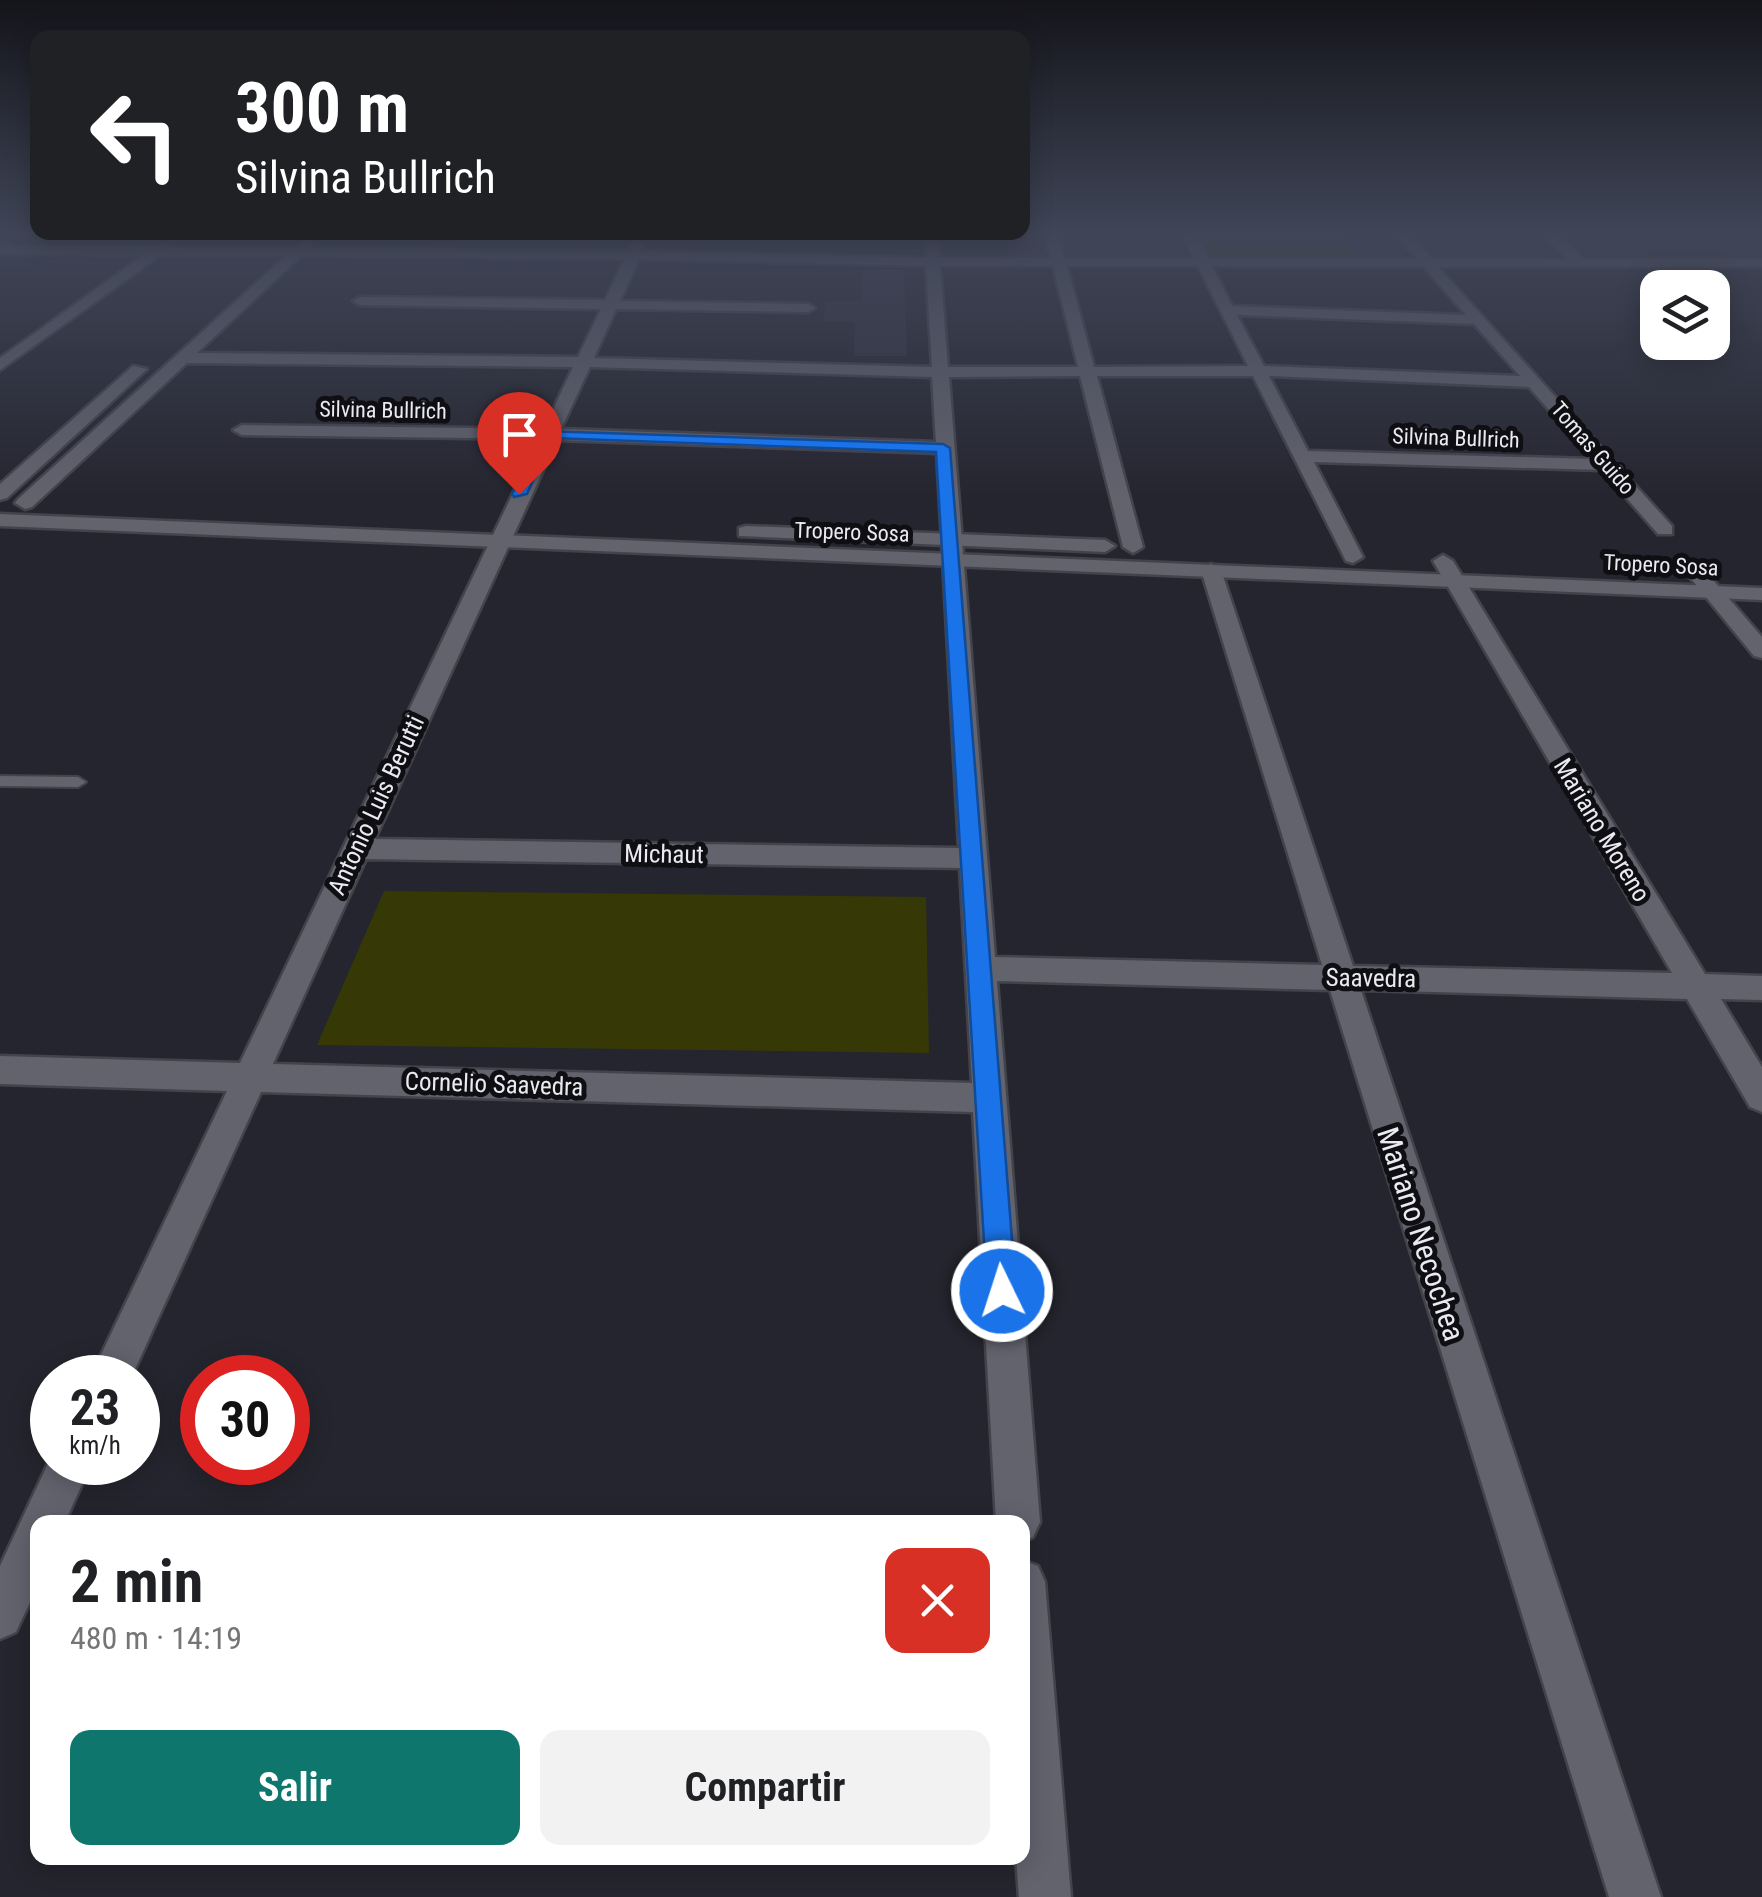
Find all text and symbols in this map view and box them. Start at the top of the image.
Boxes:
text: 300 m [235,67,409,149]
icon: left [70,70,200,200]
text: Silvina Bullrich [235,151,496,204]
map controls [1640,270,1730,360]
button: layers [1640,270,1730,360]
pin [477,392,562,495]
street label: Silvina Bullrich [319,396,447,424]
street label: Tomas Guido [1546,397,1640,499]
icon: arrive [492,407,547,462]
street label: Silvina Bullrich [1392,423,1520,453]
street label: Tropero Sosa [794,518,910,546]
street label: Tropero Sosa [1603,550,1719,580]
street label: Antonio Luis Berutti [322,711,430,899]
street label: Mariano Moreno [1548,753,1656,907]
street label: Michaut [624,839,704,869]
street label: Saavedra [1326,963,1416,993]
street label: Cornelio Saavedra [404,1066,584,1102]
street label: Mariano Necochea [1370,1123,1472,1345]
position arrow [950,1239,1054,1343]
speed limit sign: 30 [180,1355,310,1485]
text: 23 [70,1379,120,1437]
text: km/h [69,1431,121,1460]
text: 2 min [70,1546,203,1617]
button: close [885,1548,990,1653]
text: 480 m · 14:19 [70,1619,242,1657]
button: Salir [70,1730,520,1845]
button: Compartir [540,1730,990,1845]

